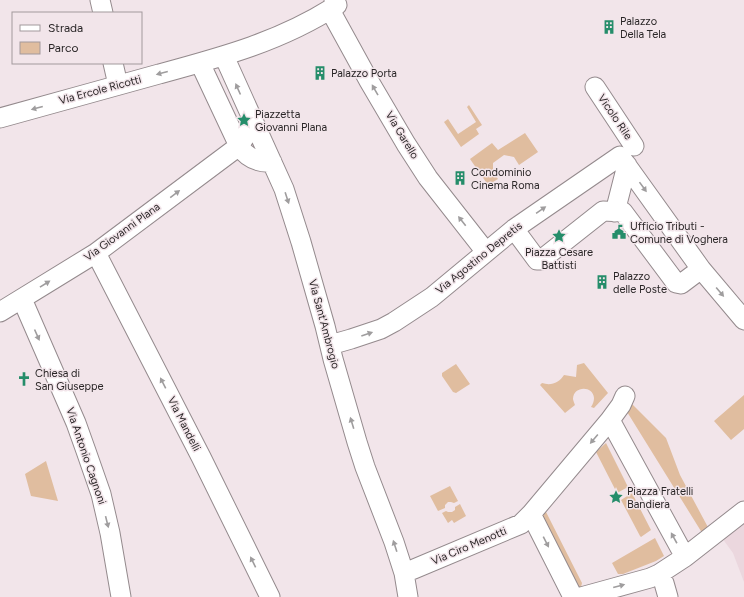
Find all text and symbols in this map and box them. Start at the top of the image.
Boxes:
legend [12,12,142,64]
place label: Palazzo Della Tela [620,15,666,41]
building icon: Palazzo Della Tela [601,19,617,35]
text: Strada [48,21,83,35]
text: Parco [48,41,78,55]
building icon: Palazzo Porta [312,65,328,81]
place label: Palazzo Porta [331,67,397,80]
one-way arrow [156,71,168,77]
street label: Via Ercole Ricotti [57,73,143,107]
one-way arrow [235,82,241,94]
one-way arrow [371,84,378,96]
street label: Vicolo Rile [595,92,635,142]
one-way arrow [30,105,42,111]
place label: Piazzetta Giovanni Plana [255,108,327,134]
street label: Via Garello [383,109,421,161]
place icon: Piazzetta Giovanni Plana [236,112,252,128]
place label: Condominio Cinema Roma [471,166,540,192]
building icon: Condominio Cinema Roma [452,170,468,186]
one-way arrow [639,182,647,193]
one-way arrow [169,190,180,198]
one-way arrow [284,193,290,205]
street label: Via Giovanni Plana [82,200,162,264]
one-way arrow [536,206,546,214]
one-way arrow [458,216,466,227]
street label: Via Agostino Depretis [433,219,525,297]
place label: Ufficio Tributi - Comune di Voghera [630,220,728,246]
public building icon: Ufficio Tributi - Comune di Voghera [611,224,627,240]
place icon: Piazza Cesare Battisti [551,228,567,244]
place label: Piazza Cesare Battisti [525,246,593,272]
place label: Palazzo delle Poste [613,270,667,296]
building icon: Palazzo delle Poste [594,274,610,290]
street label: Via Sant'Ambrogio [306,278,342,370]
one-way arrow [39,281,51,288]
one-way arrow [716,286,725,297]
one-way arrow [35,329,41,341]
one-way arrow [362,331,374,337]
place label: Chiesa di San Giuseppe [35,367,103,393]
church icon: Chiesa di San Giuseppe [16,371,32,387]
one-way arrow [160,378,166,389]
street label: Via Mandelli [165,395,203,453]
street label: Via Antonio Cagnoni [63,406,109,506]
one-way arrow [349,417,355,429]
one-way arrow [590,434,599,444]
place label: Piazza Fratelli Bandiera [627,485,693,511]
place icon: Piazza Fratelli Bandiera [608,489,624,505]
one-way arrow [105,516,111,528]
street label: Via Ciro Menotti [429,524,509,568]
one-way arrow [671,532,677,543]
one-way arrow [543,537,549,548]
one-way arrow [392,539,398,551]
one-way arrow [250,556,256,568]
one-way arrow [613,583,625,589]

